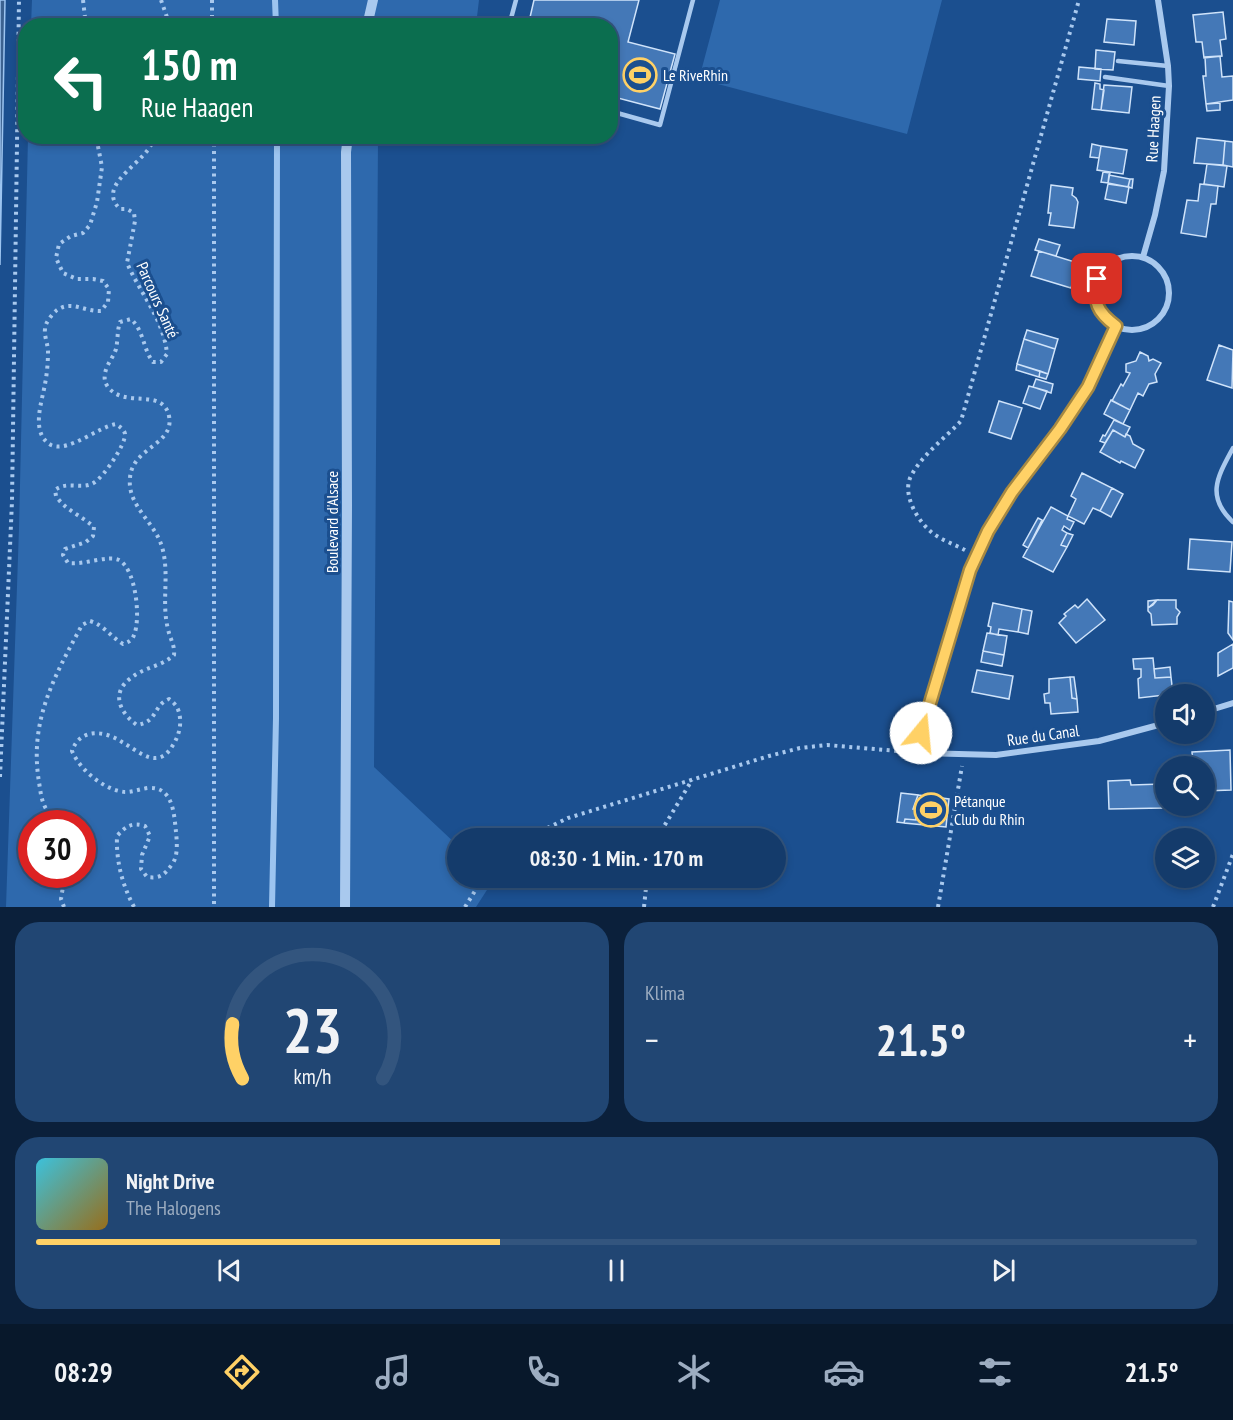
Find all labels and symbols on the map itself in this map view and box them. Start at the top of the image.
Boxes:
sports icon: Le RiveRhin [622,57,658,93]
place label: Le RiveRhin [663,65,728,85]
street label: Rue Haagen [1141,95,1165,163]
pin [1071,253,1122,304]
street label: Parcours Santé [132,259,184,341]
street label: Boulevard d'Alsace [322,471,342,573]
position arrow [889,701,953,765]
street label: Rue du Canal [1006,720,1081,750]
place label: Pétanque Club du Rhin [954,791,1025,829]
sports icon: Pétanque Club du Rhin [913,792,949,828]
speed limit sign: 30 [18,810,96,888]

